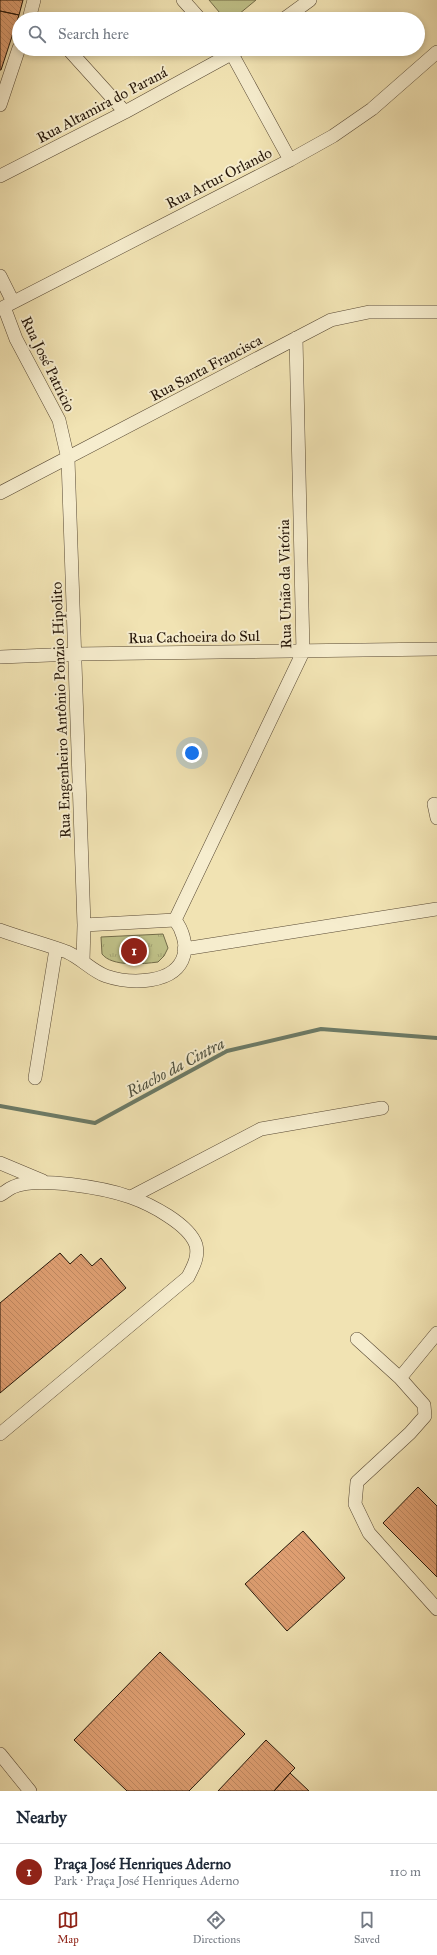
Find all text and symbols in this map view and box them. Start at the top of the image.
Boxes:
search box [12,12,425,56]
icon: search [26,23,48,45]
text: Search here [58,25,129,43]
street label: Rua Altamira do Paraná [34,63,171,147]
street label: Rua Artur Orlando [163,143,275,212]
street label: Rua José Patricio [16,313,79,415]
street label: Rua Santa Francisca [147,331,266,405]
street label: Rua União da Vitória [275,518,295,649]
street label: Rua Engenheiro Antônio Ponzio Hipolito [48,581,74,839]
street label: Rua Cachoeira do Sul [128,627,261,647]
your location [182,743,202,763]
pin: 1 [121,936,147,966]
water label: Riacho da Cintra [122,1033,228,1102]
text: Nearby [16,1807,67,1828]
text: Praça José Henriques Aderno [54,1855,231,1873]
text: 1 [26,1864,32,1880]
text: 110 m [389,1864,421,1880]
text: Park · Praça José Henriques Aderno [54,1873,239,1889]
tab: Map [57,1909,79,1946]
tab: Directions [193,1909,240,1946]
tab: Saved [354,1909,380,1946]

